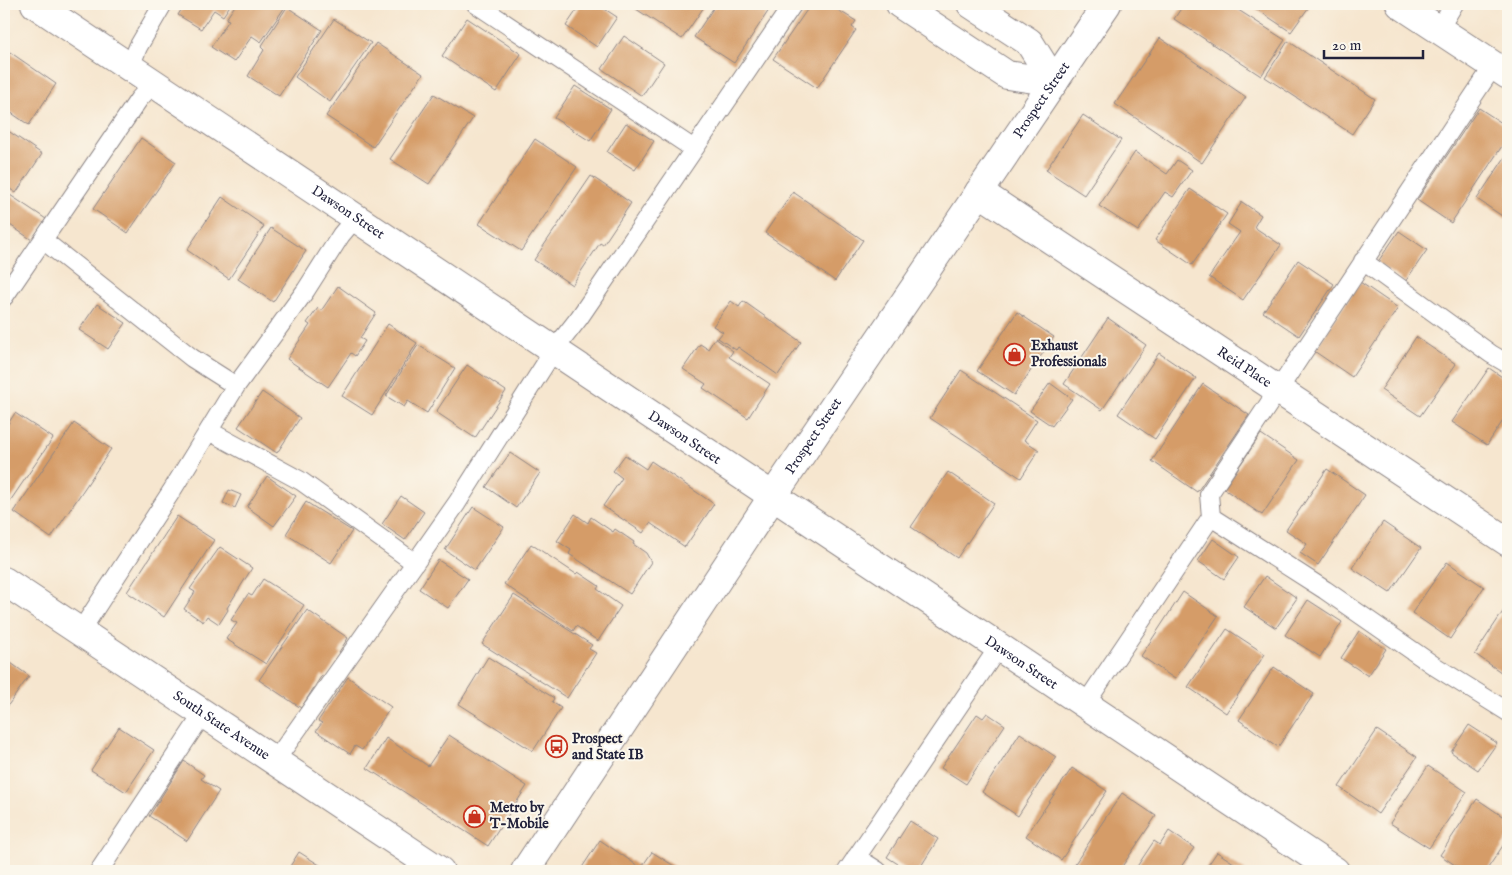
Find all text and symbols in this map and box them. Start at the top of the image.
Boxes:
scale bar [1324,28,1423,60]
text: 20 m [1332,36,1362,55]
street label: Prospect Street [1009,58,1074,142]
street label: Dawson Street [308,182,388,243]
place label: Exhaust Professionals [1031,337,1107,371]
shop icon: Exhaust Professionals [1003,342,1027,366]
street label: Reid Place [1214,343,1275,392]
street label: Prospect Street [781,394,846,478]
street label: Dawson Street [645,407,725,469]
street label: Dawson Street [981,632,1061,694]
street label: South State Avenue [170,687,274,764]
place label: Prospect and State IB [572,730,644,764]
bus stop icon: Prospect and State IB [544,735,568,759]
place label: Metro by T-Mobile [489,799,549,833]
shop icon: Metro by T-Mobile [462,804,486,828]

